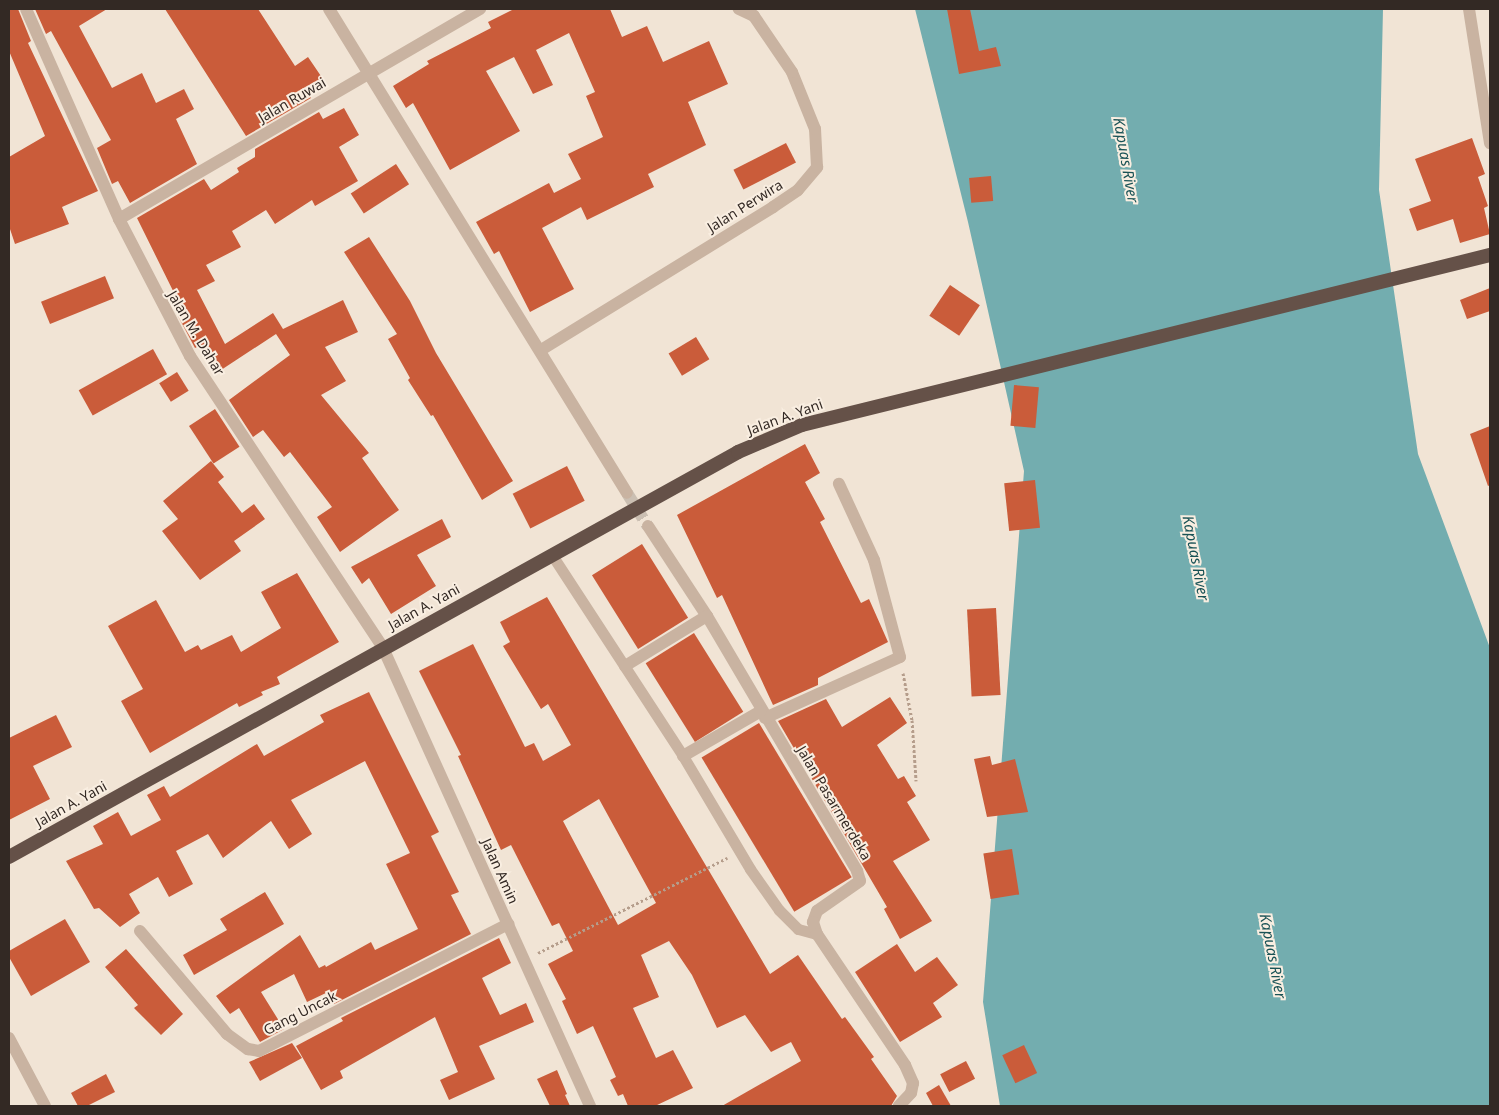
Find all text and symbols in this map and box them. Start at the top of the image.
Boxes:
street label: Jalan Ruwai [255,74,329,126]
water label: Kapuas River [1110,116,1142,204]
street label: Jalan Perwira [704,176,786,236]
street label: Jalan M. Dahar [164,288,228,378]
street label: Jalan A. Yani [745,396,825,438]
water label: Kapuas River [1179,514,1213,602]
street label: Jalan A. Yani [385,580,463,634]
street label: Jalan Pasarmerdeka [793,743,875,863]
street label: Jalan A. Yani [32,777,110,831]
street label: Jalan Amin [478,836,522,906]
water label: Kapuas River [1256,912,1290,1000]
street label: Gang Uncak [261,987,339,1039]

